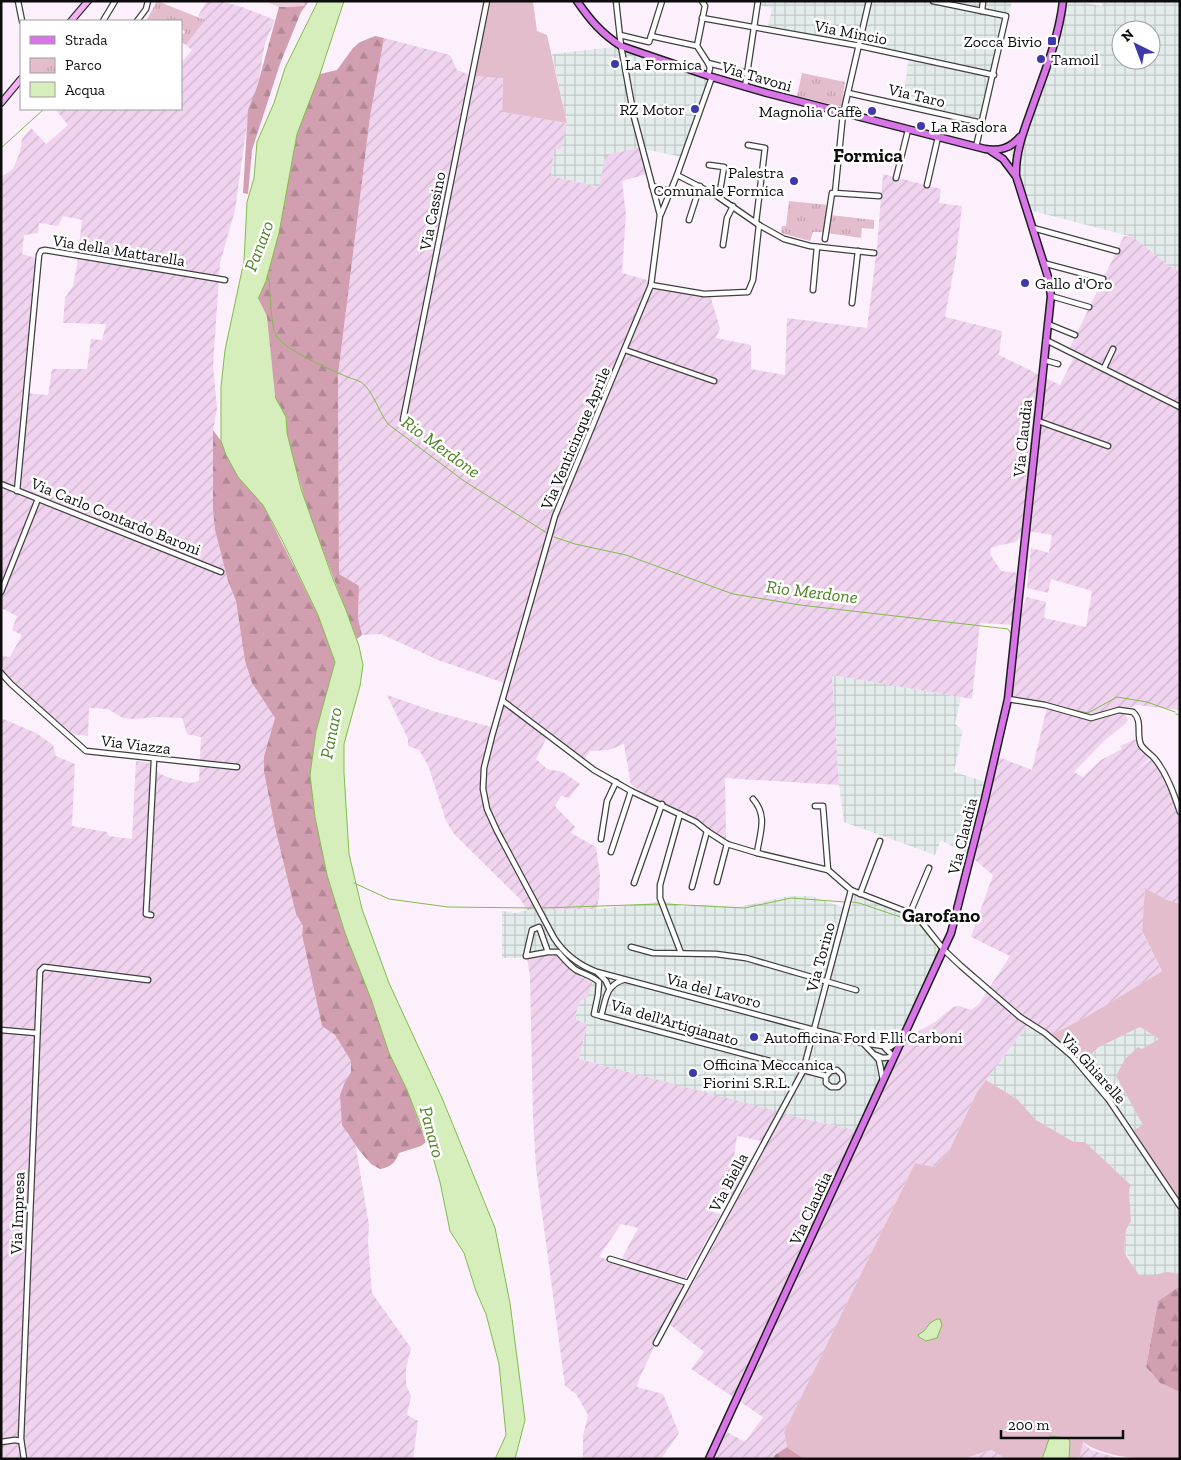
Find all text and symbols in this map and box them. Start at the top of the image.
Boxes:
street label: Via Mincio [812,16,889,49]
legend [20,20,182,110]
north arrow [1111,20,1161,70]
text: N [1118,26,1138,46]
text: Strada [65,31,108,49]
place label: Zocca Bivio [964,32,1042,51]
marker: Zocca Bivio [1046,35,1058,47]
place label: Tamoil [1051,50,1099,69]
marker: Tamoil [1035,53,1047,65]
place label: La Formica [625,55,702,74]
text: Parco [65,56,102,74]
street label: Via Tavoni [719,57,795,96]
marker: La Formica [609,58,621,70]
street label: Via Taro [886,80,947,111]
text: Acqua [65,81,105,99]
place label: RZ Motor [619,100,685,119]
place label: Magnolia Caffè [759,102,862,121]
marker: RZ Motor [689,103,701,115]
marker: Magnolia Caffè [866,105,878,117]
place label: La Rasdora [931,117,1007,136]
marker: La Rasdora [915,120,927,132]
district label: Formica [833,144,903,167]
place label: Palestra Comunale Formica [653,163,784,200]
street label: Via Cassino [415,170,449,253]
marker: Palestra Comunale Formica [788,175,800,187]
water label: Panaro [239,218,279,274]
street label: Via della Mattarella [50,230,187,270]
place label: Gallo d'Oro [1035,274,1112,293]
marker: Gallo d'Oro [1019,277,1031,289]
street label: Via Venticinque Aprile [536,364,614,513]
street label: Via Claudia [1009,398,1036,479]
water label: Rio Merdone [397,411,485,483]
street label: Via Carlo Contardo Baroni [27,473,204,559]
water label: Rio Merdone [765,575,859,609]
water label: Panaro [315,705,347,761]
street label: Via Viazza [99,731,172,758]
street label: Via Claudia [944,796,981,877]
district label: Garofano [902,904,980,927]
street label: Via Torino [802,920,839,995]
street label: Via del Lavoro [664,968,763,1012]
street label: Via dell'Artigianato [608,995,741,1050]
place label: Autofficina Ford F.lli Carboni [764,1028,963,1047]
street label: Via Ghiarelle [1056,1028,1130,1108]
marker: Autofficina Ford F.lli Carboni [748,1031,760,1043]
place label: Officina Meccanica Fiorini S.R.L. [703,1055,834,1092]
marker: Officina Meccanica Fiorini S.R.L. [687,1067,699,1079]
water label: Panaro [415,1104,449,1160]
street label: Via Biella [705,1149,752,1216]
street label: Via Claudia [785,1169,836,1249]
street label: Via Impresa [7,1171,28,1256]
scale bar [1001,1408,1124,1440]
text: 200 m [1008,1416,1049,1434]

